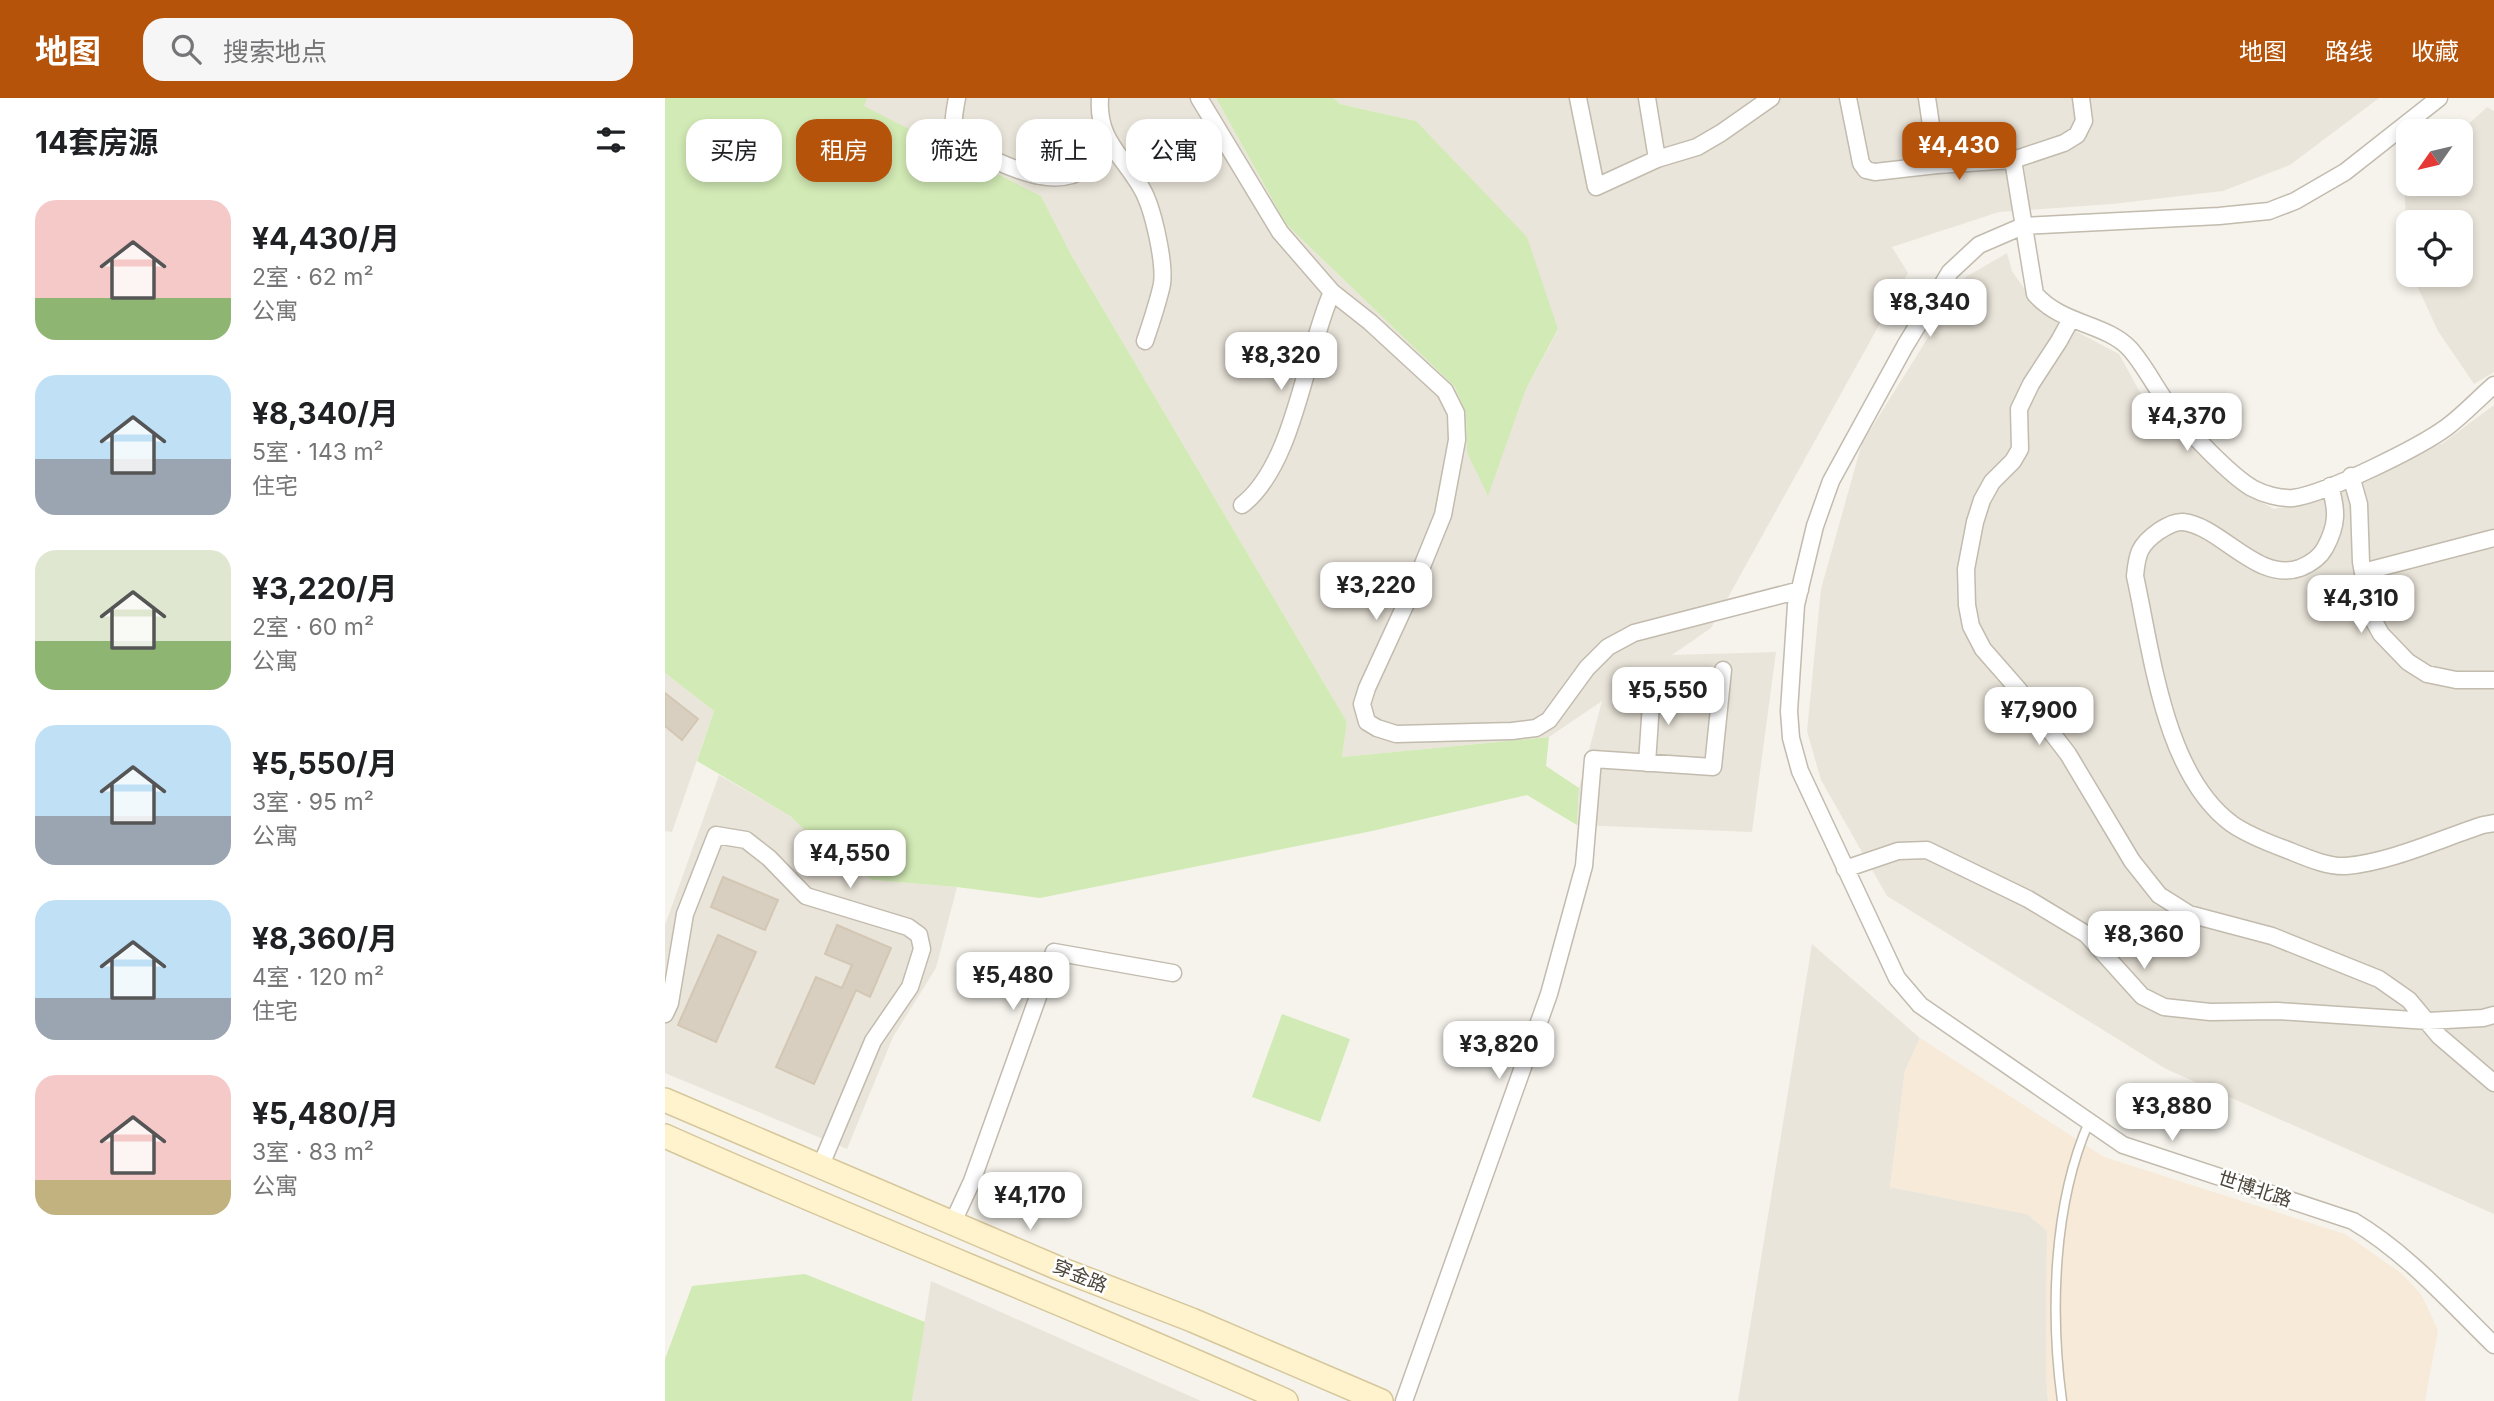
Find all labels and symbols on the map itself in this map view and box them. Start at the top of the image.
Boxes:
north arrow [2396,119,2473,196]
pin: ¥4,430 [1902,122,2016,182]
pin: ¥8,340 [1873,280,1987,339]
pin: ¥8,320 [1224,332,1338,392]
pin: ¥4,370 [2130,394,2244,453]
pin: ¥3,220 [1319,562,1433,622]
pin: ¥4,310 [2304,575,2418,635]
pin: ¥5,550 [1611,668,1725,727]
pin: ¥7,900 [1982,688,2096,747]
pin: ¥4,550 [793,830,907,890]
pin: ¥8,360 [2087,912,2201,971]
pin: ¥5,480 [956,953,1070,1012]
pin: ¥3,820 [1442,1021,1556,1081]
pin: ¥3,880 [2115,1084,2229,1143]
street label: 世博北路 [2215,1166,2295,1212]
pin: ¥4,170 [973,1172,1087,1232]
street label: 穿金路 [1049,1255,1111,1297]

